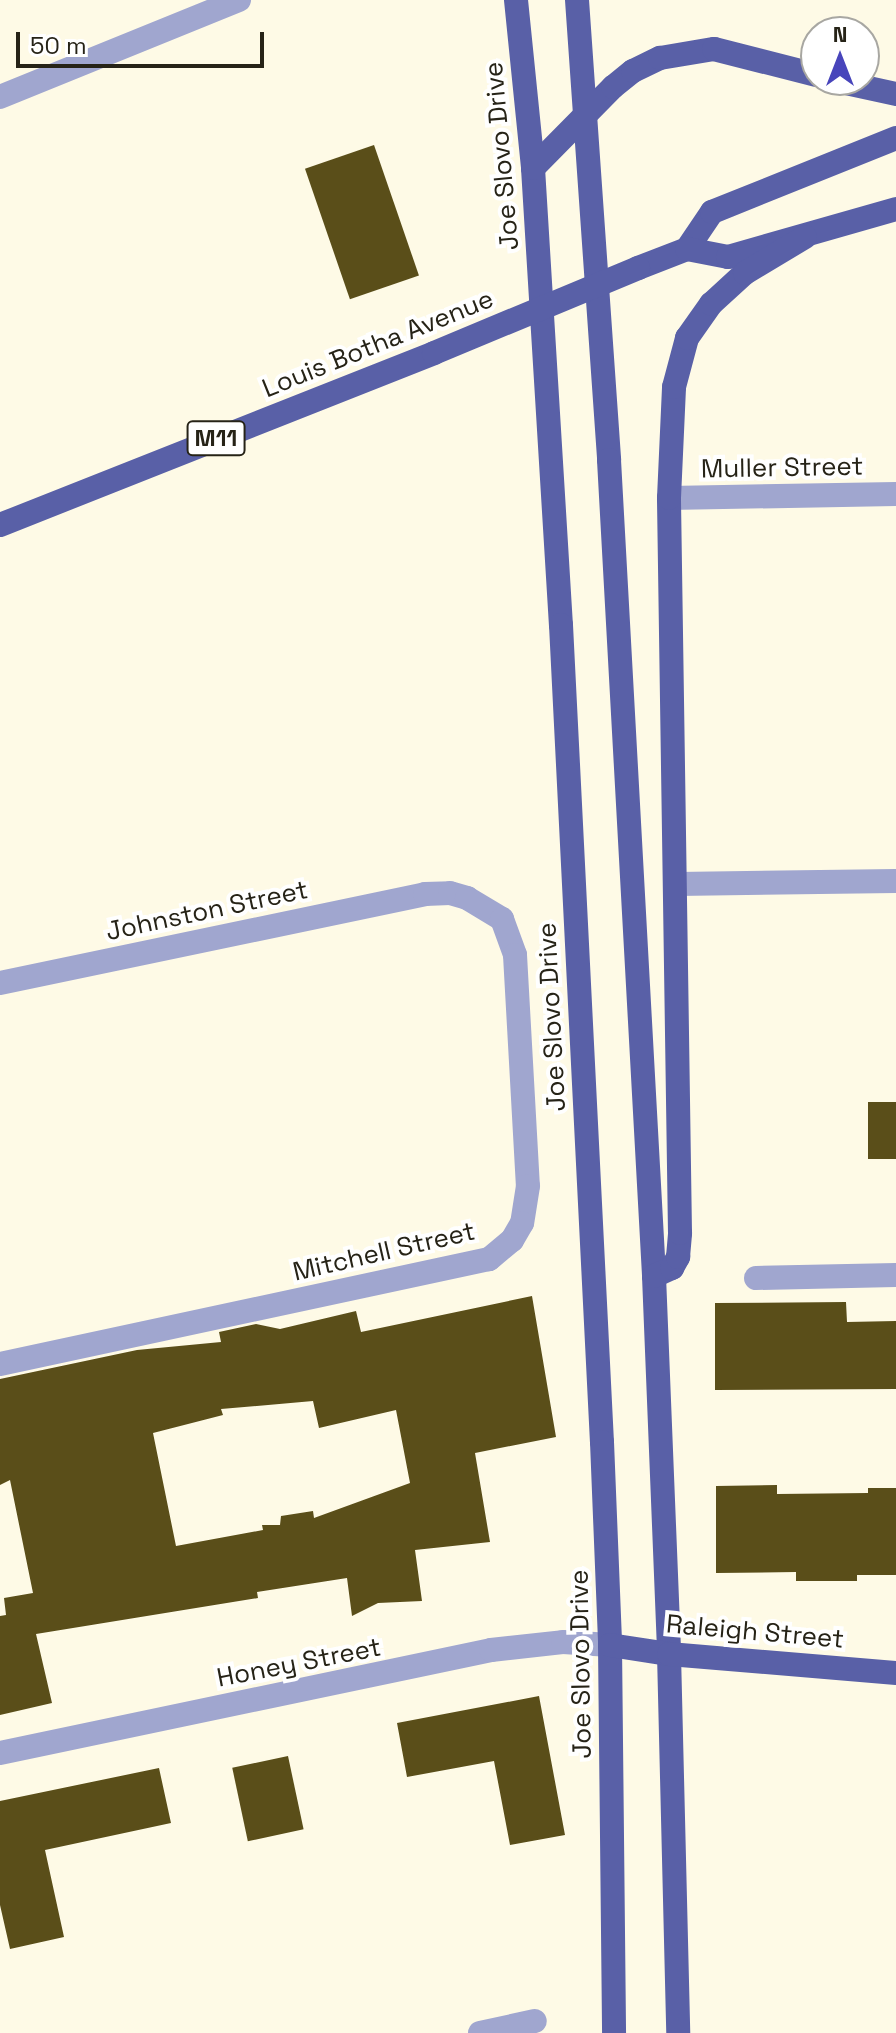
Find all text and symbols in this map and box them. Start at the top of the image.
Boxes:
scale bar [20,16,268,66]
north arrow [800,16,880,96]
text: N [833,20,847,48]
text: 50 m [30,30,87,61]
street label: Joe Slovo Drive [478,60,526,252]
street label: Louis Botha Avenue [258,283,498,405]
road number: M11 [186,418,246,458]
street label: Muller Street [700,451,864,485]
street label: Johnston Street [103,874,311,948]
street label: Joe Slovo Drive [531,922,573,1112]
street label: Mitchell Street [290,1216,478,1288]
street label: Joe Slovo Drive [564,1569,598,1759]
street label: Raleigh Street [665,1609,845,1655]
street label: Honey Street [214,1632,384,1694]

